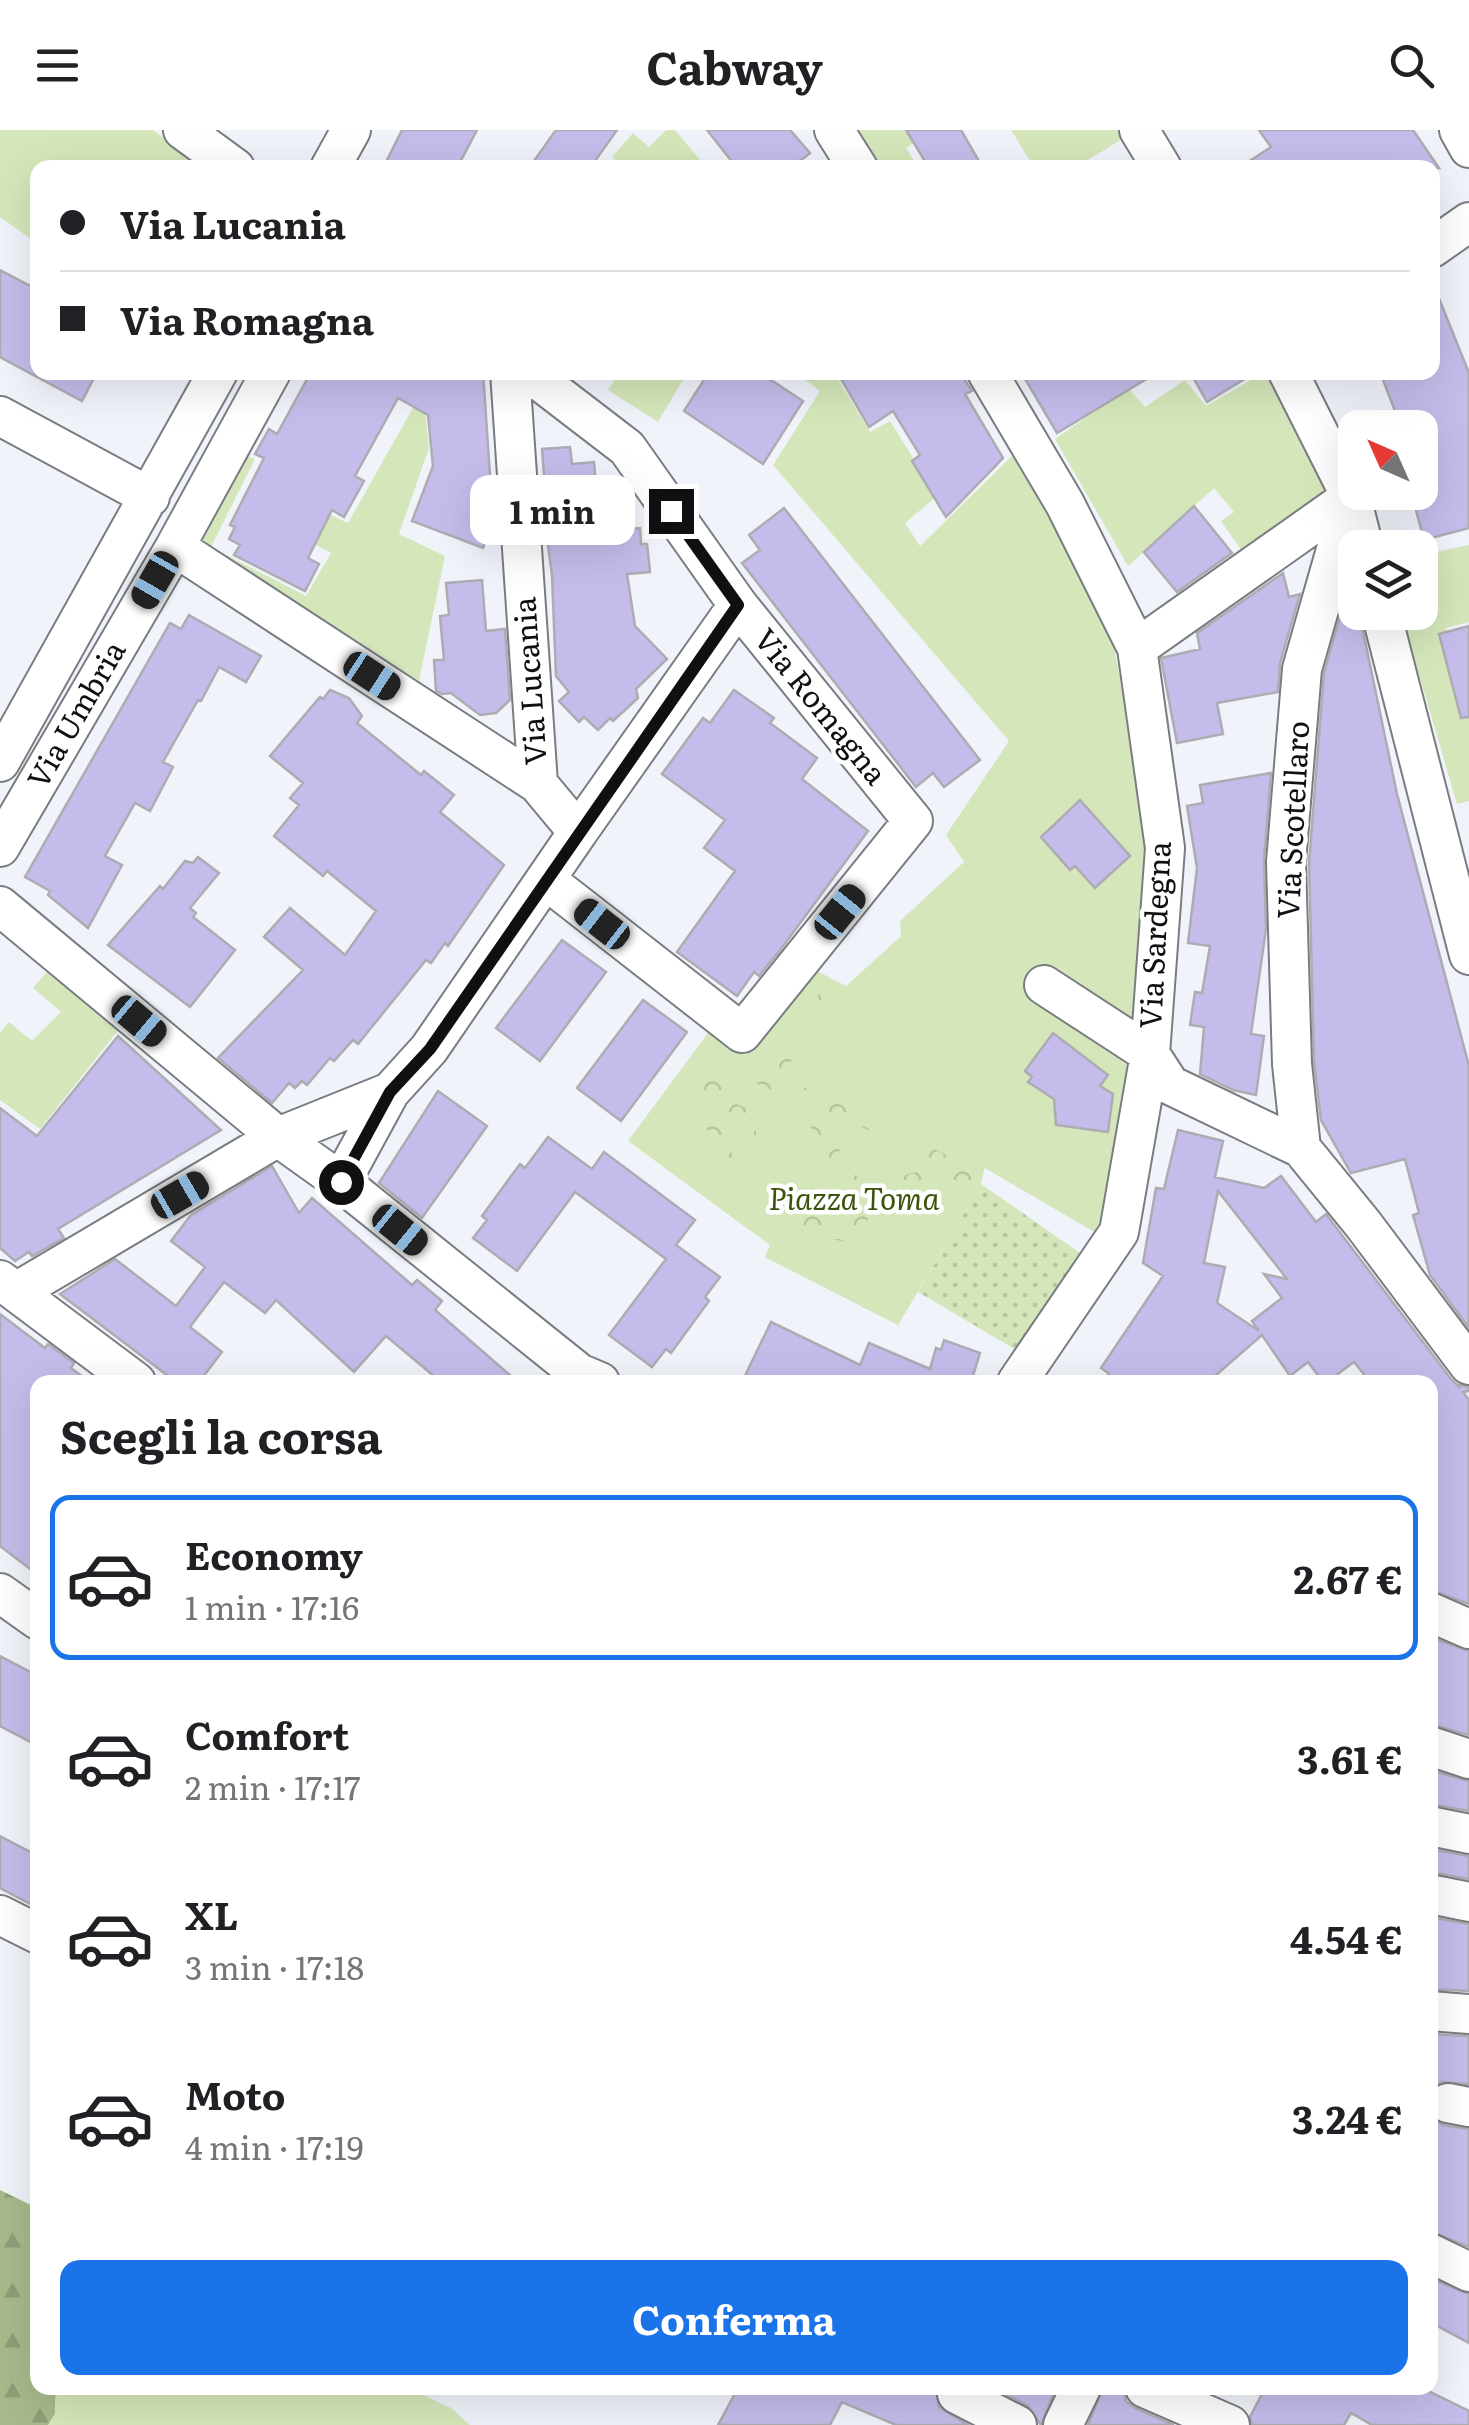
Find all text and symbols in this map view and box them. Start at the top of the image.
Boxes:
text: Cabway [646,32,823,99]
icon: menu [30,38,85,93]
icon: search [1384,38,1439,93]
text: Via Lucania [120,194,346,251]
text: Via Romagna [120,290,374,347]
north arrow [1338,410,1438,510]
map controls [1338,410,1438,630]
callout: 1 min [471,476,636,546]
text: 1 min [510,486,595,534]
route end [649,489,694,534]
button: layers [1338,530,1438,630]
car [127,547,183,613]
street label: Via Lucania [500,595,556,767]
street label: Via Romagna [745,617,900,793]
street label: Via Umbria [14,631,135,796]
car [339,647,405,705]
street label: Via Scotellaro [1264,720,1318,920]
street label: Via Sardegna [1126,839,1180,1030]
car [809,879,871,945]
car [569,894,635,954]
car [106,990,172,1052]
route start [319,1160,364,1205]
car [147,1167,213,1223]
park label: Piazza Toma [768,1175,940,1219]
car [367,1199,433,1261]
text: Scegli la corsa [60,1401,382,1468]
text: Economy [185,1525,363,1582]
icon: car [65,1533,155,1623]
text: 2.67 € [1293,1549,1403,1606]
text: 1 min · 17:16 [185,1582,359,1630]
text: Comfort [185,1705,349,1762]
icon: car [65,1713,155,1803]
text: 3.61 € [1297,1729,1403,1786]
text: 2 min · 17:17 [185,1762,361,1810]
text: XL [185,1885,238,1942]
icon: car [65,1893,155,1983]
text: 4.54 € [1290,1909,1403,1966]
text: 3 min · 17:18 [185,1942,364,1990]
text: Moto [185,2065,285,2122]
icon: car [65,2073,155,2163]
text: 3.24 € [1292,2089,1403,2146]
text: 4 min · 17:19 [185,2122,363,2170]
button: Conferma [60,2260,1408,2375]

